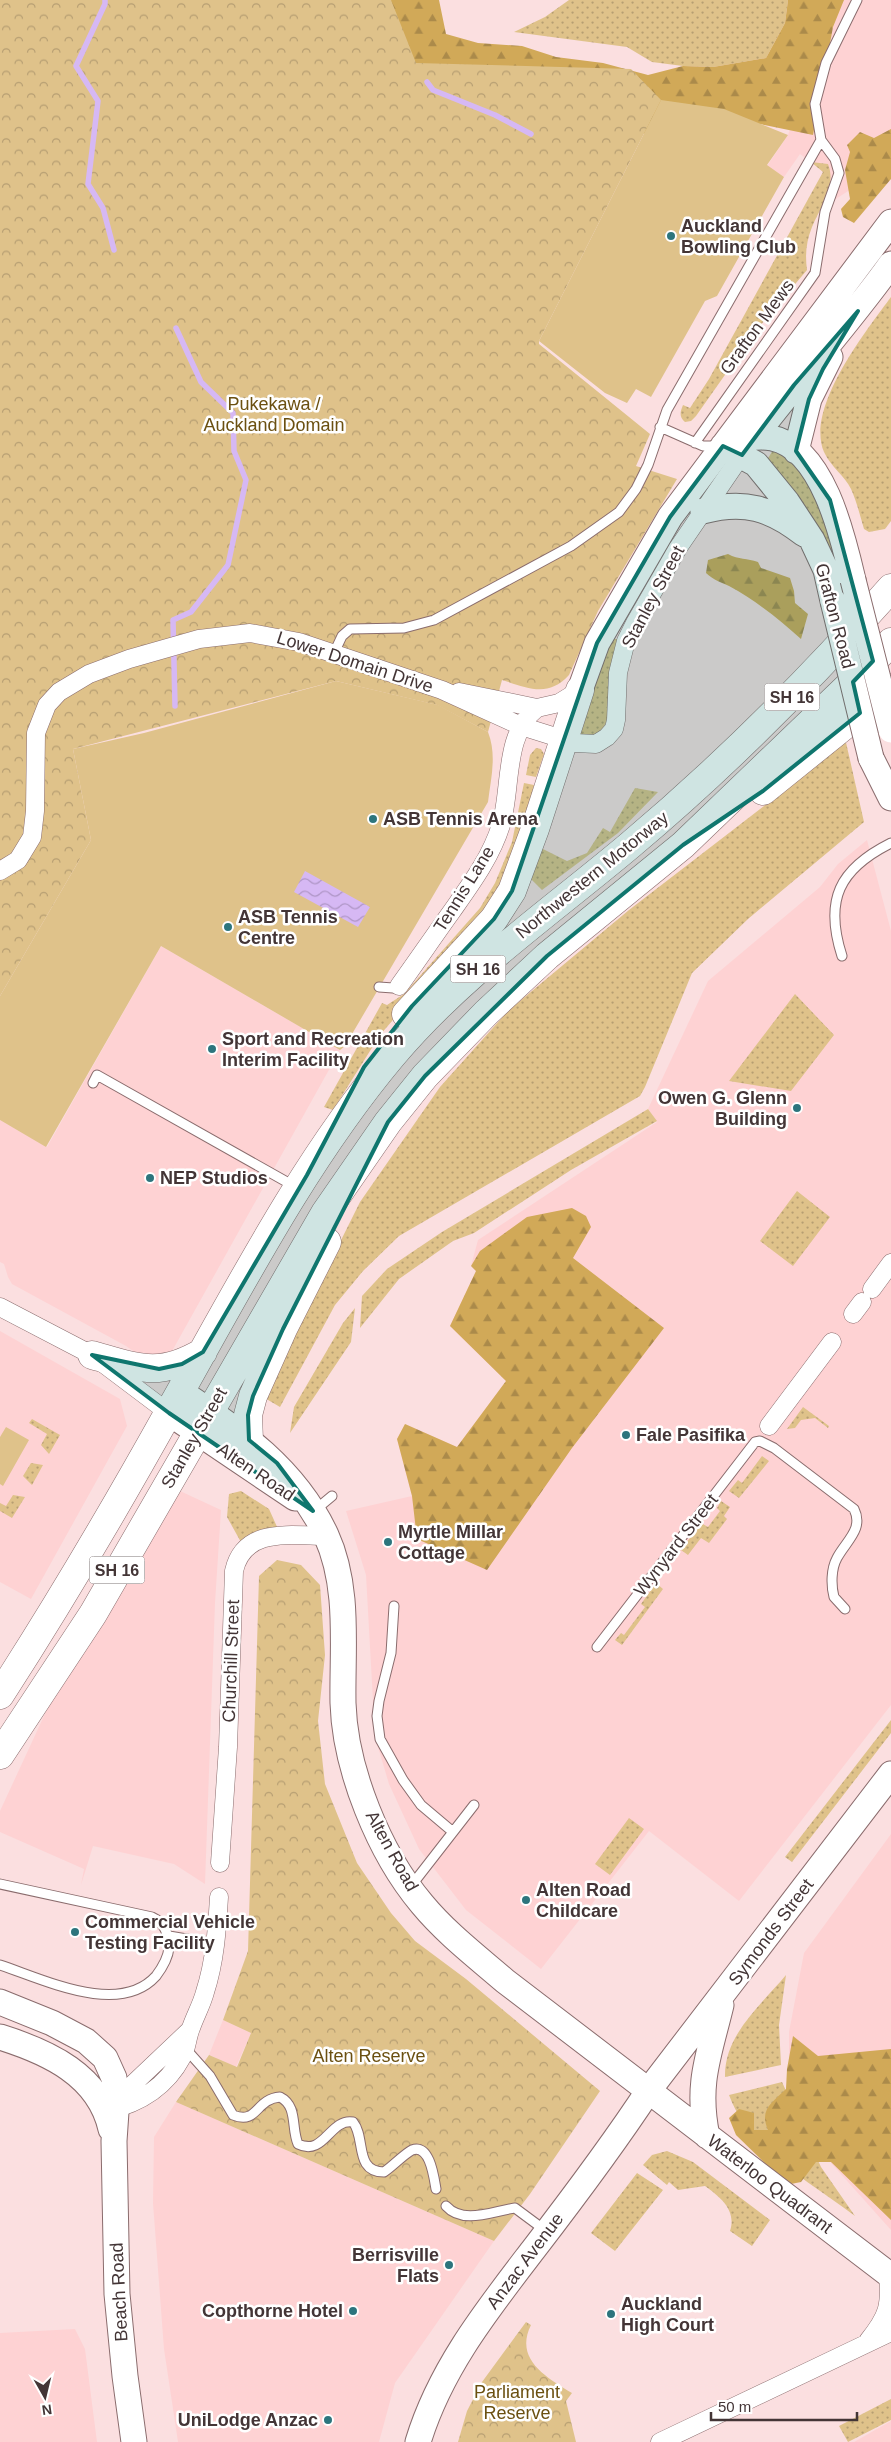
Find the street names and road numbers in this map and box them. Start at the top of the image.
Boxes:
street label: Grafton Mews [716,276,798,378]
street label: Stanley Street [618,542,688,652]
street label: Grafton Road [811,561,859,671]
street label: Lower Domain Drive [274,627,436,697]
road number: SH 16 [764,684,820,710]
street label: Northwestern Motorway [512,807,672,943]
street label: Tennis Lane [430,843,498,935]
road number: SH 16 [450,956,506,982]
street label: Stanley Street [157,1384,231,1492]
street label: Alten Road [213,1439,299,1505]
street label: Wynyard Street [630,1490,722,1600]
road number: SH 16 [90,1556,144,1584]
street label: Churchill Street [219,1599,243,1723]
street label: Alten Road [362,1807,422,1895]
street label: Symonds Street [724,1875,818,1989]
street label: Waterloo Quadrant [704,2130,836,2238]
street label: Anzac Avenue [482,2209,568,2313]
street label: Beach Road [106,2242,132,2342]

